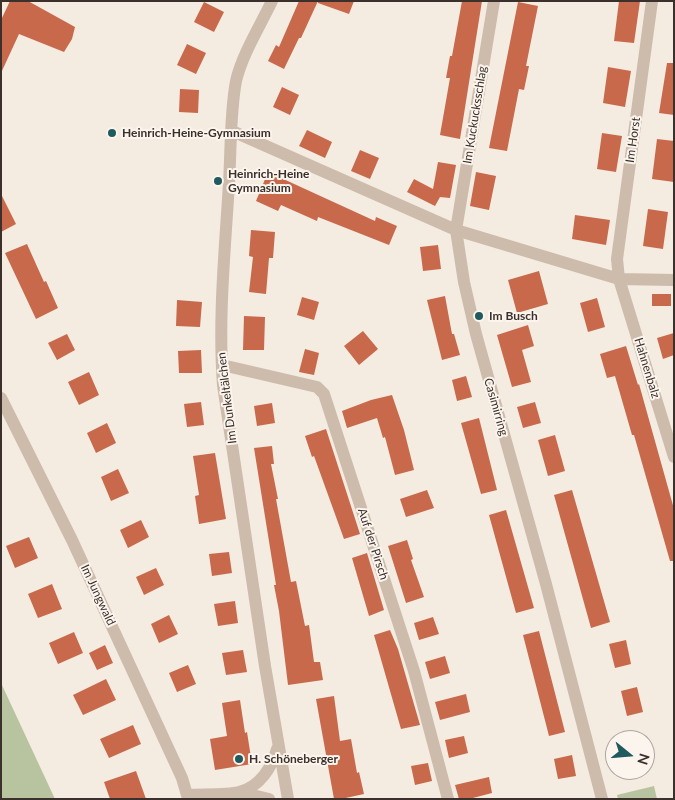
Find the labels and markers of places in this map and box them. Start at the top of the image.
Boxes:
place label: Heinrich-Heine-Gymnasium [122,126,271,140]
marker: Heinrich-Heine-Gymnasium [106,127,118,139]
place label: Heinrich-Heine Gymnasium [228,167,310,195]
marker: Heinrich-Heine Gymnasium [212,175,224,187]
place label: Im Busch [489,309,538,323]
marker: Im Busch [473,310,485,322]
place label: H. Schöneberger [249,752,338,766]
marker: H. Schöneberger [233,753,245,765]

